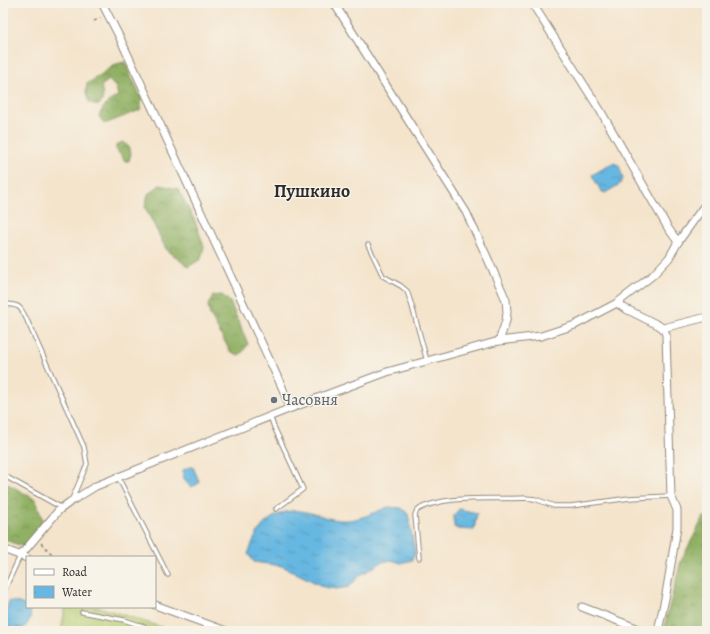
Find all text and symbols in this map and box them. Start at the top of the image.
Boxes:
district label: Пушкино [274,179,350,203]
place label: Часовня [282,389,338,411]
marker: Часовня [269,395,279,405]
legend [26,556,156,608]
text: Road [62,564,88,580]
text: Water [61,584,92,600]

